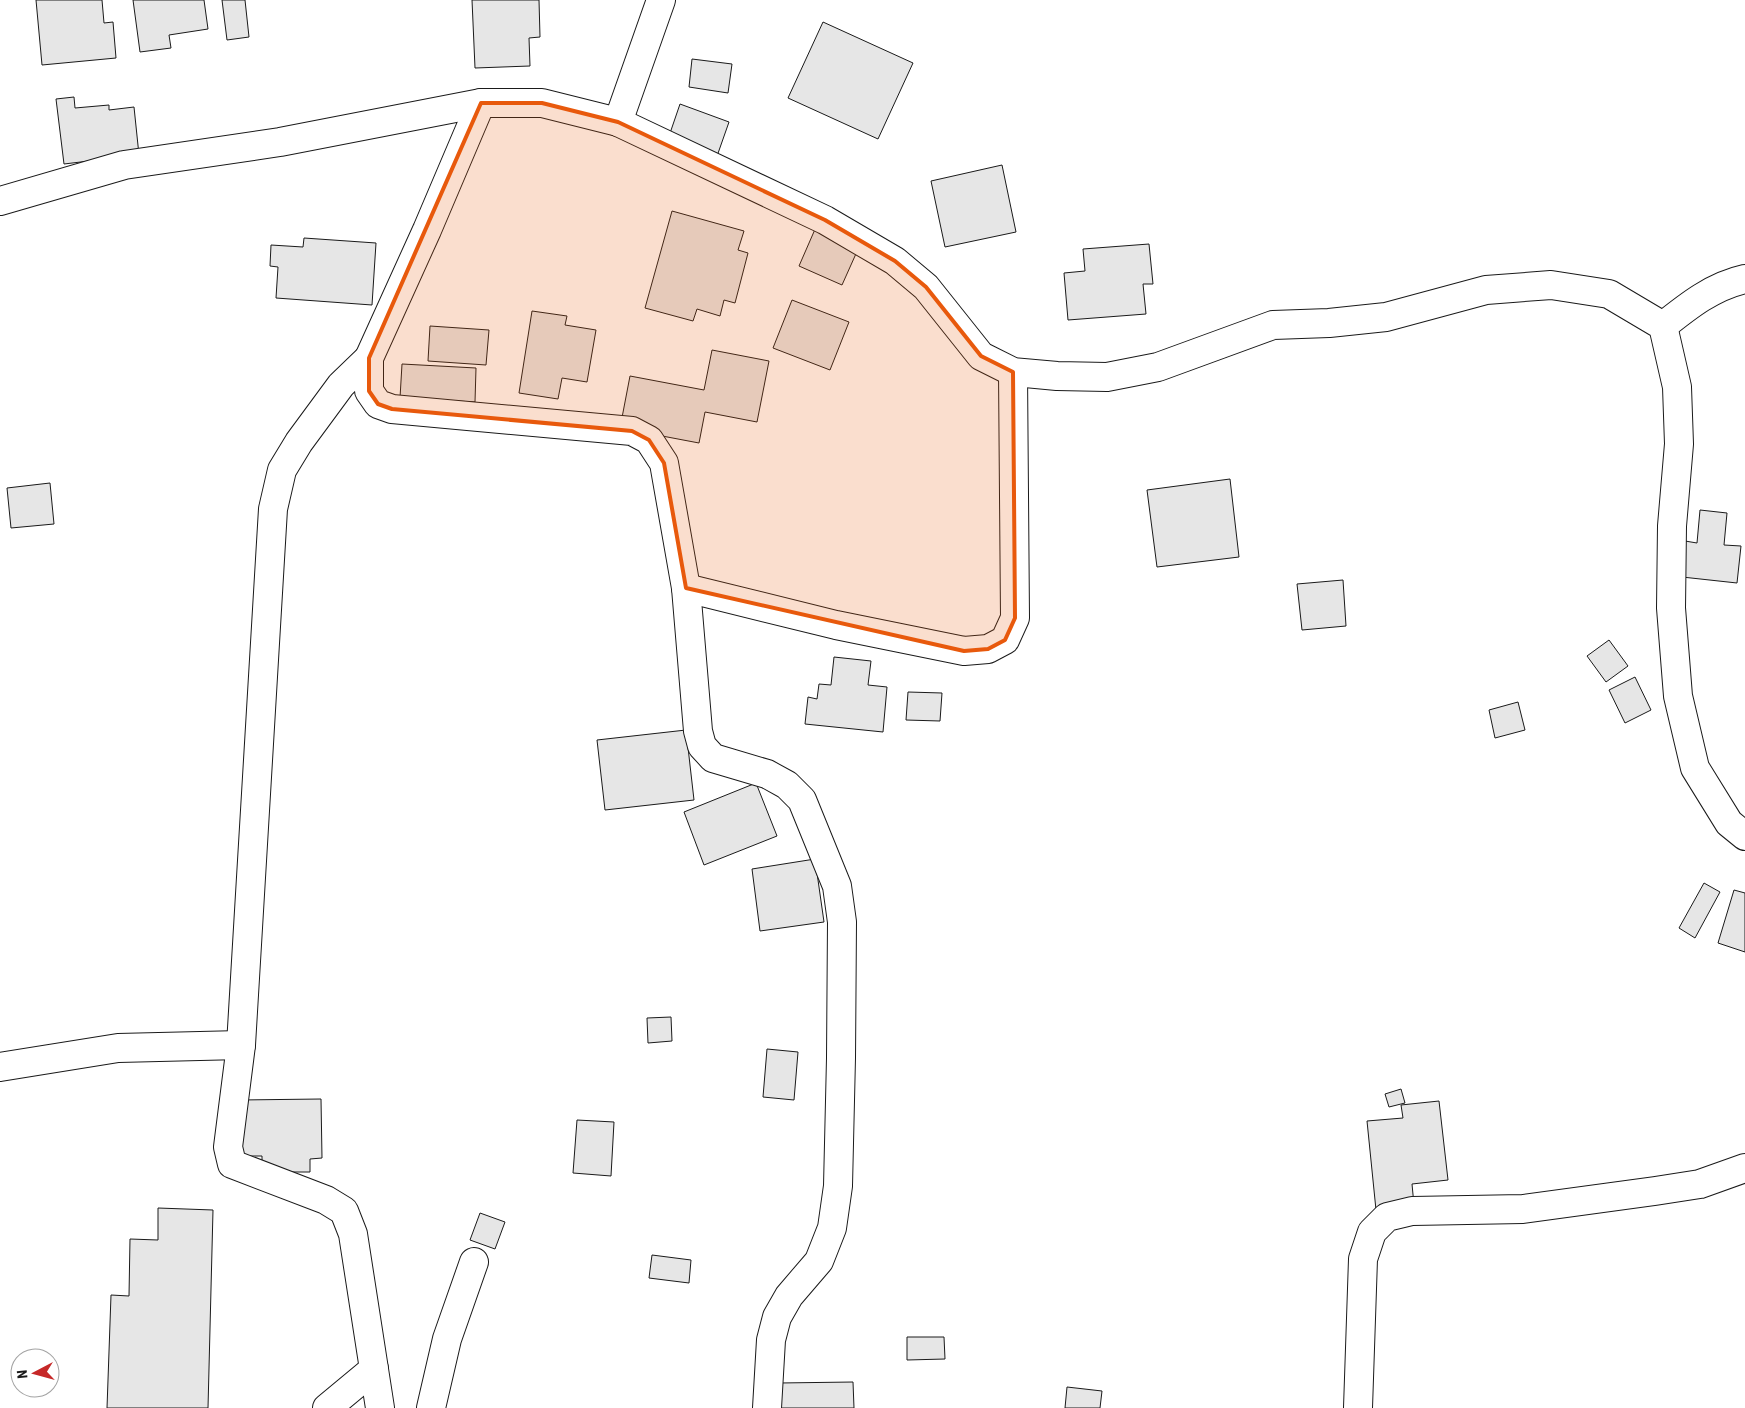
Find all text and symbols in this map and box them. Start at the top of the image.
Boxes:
north arrow [10,1348,60,1398]
text: N [14,1369,30,1379]

